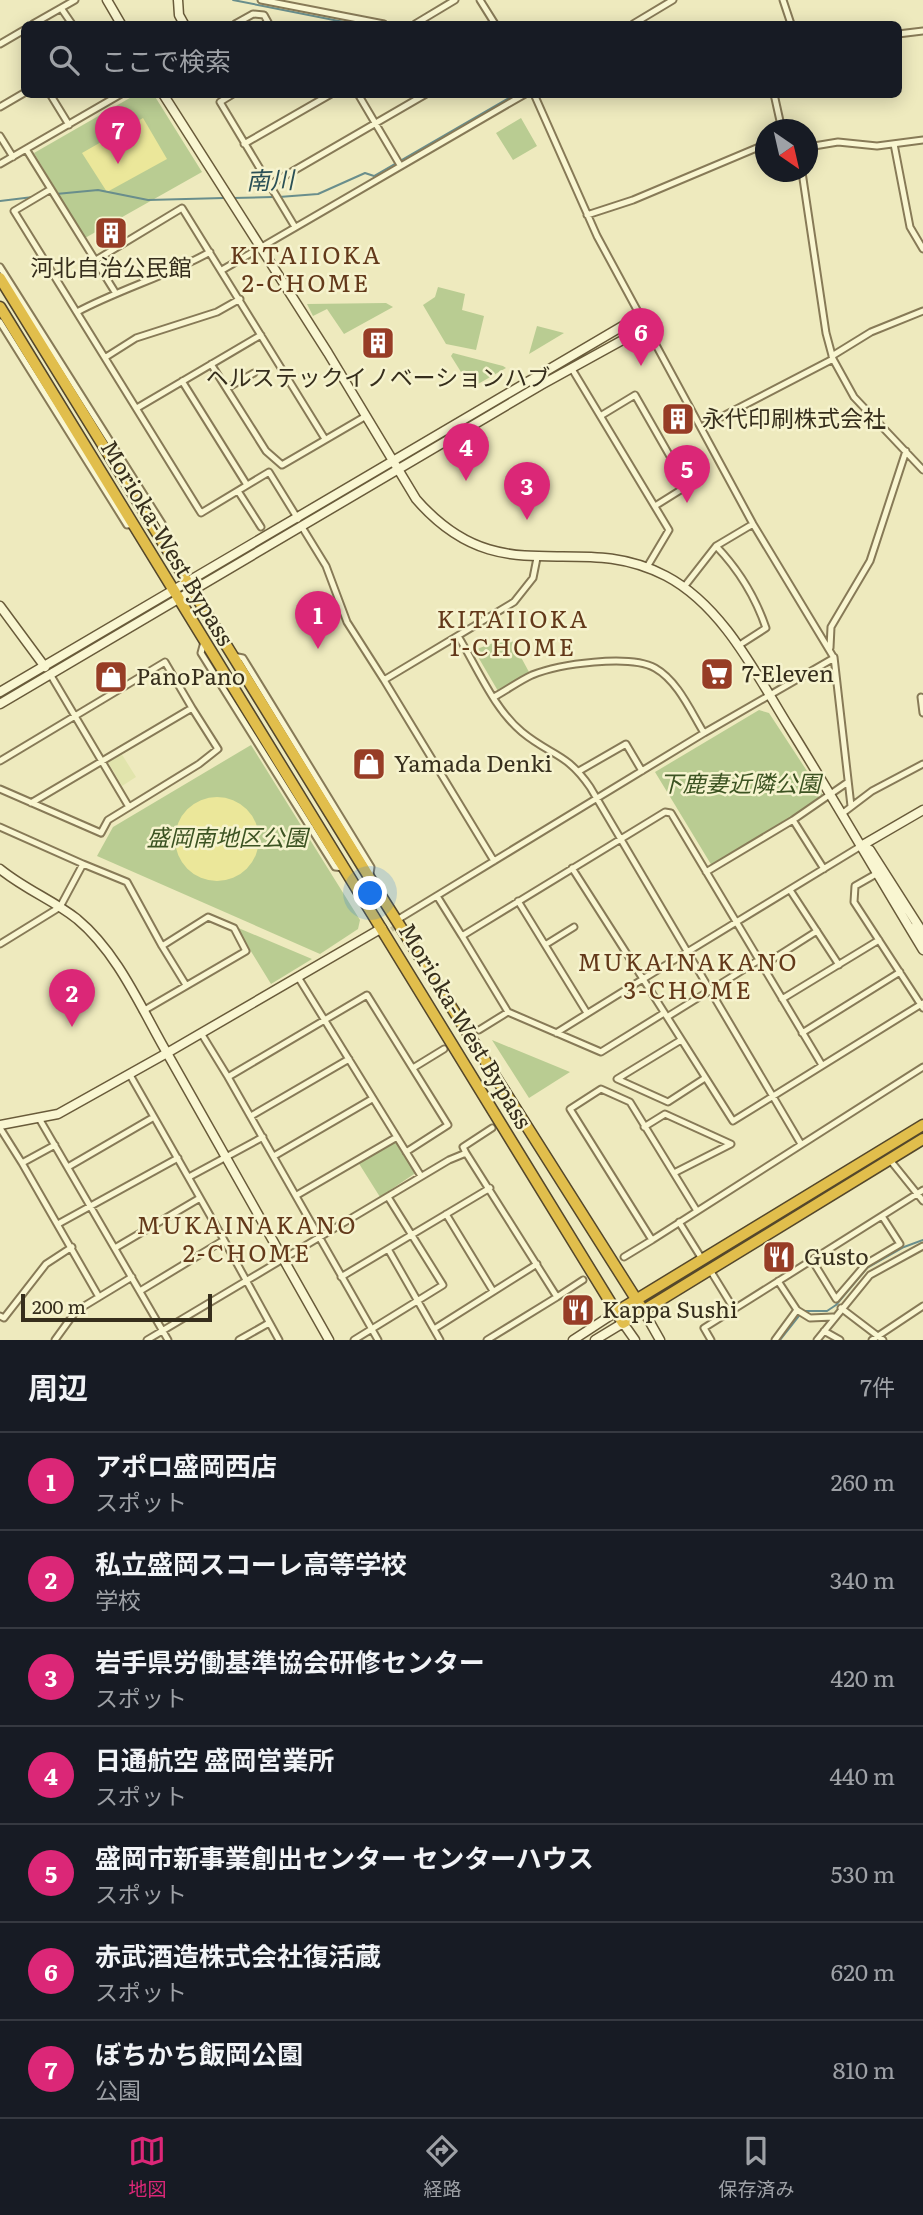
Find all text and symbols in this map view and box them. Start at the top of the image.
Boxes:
search box [21,21,902,98]
text: ここで検索 [101,40,231,79]
icon: search [45,41,83,79]
pin: 7 [95,106,141,164]
north arrow [755,119,818,182]
water label: 南川 [245,160,298,197]
building icon: 河北自治公民館 [92,214,130,252]
district label: KITAIIOKA 2-CHOME [230,236,382,299]
place label: 河北自治公民館 [31,249,192,283]
pin: 6 [618,308,664,366]
building icon: ヘルステックイノベーションハブ [359,324,397,362]
place label: ヘルステックイノベーションハブ [206,359,550,393]
building icon: 永代印刷株式会社 [659,400,697,438]
place label: 永代印刷株式会社 [702,400,886,434]
pin: 4 [443,423,489,481]
street label: Morioka-West Bypass [94,433,244,651]
pin: 5 [664,445,710,503]
pin: 3 [504,462,550,520]
pin: 1 [295,591,341,649]
district label: KITAIIOKA 1-CHOME [437,600,589,663]
supermarket icon: 7-Eleven [698,655,736,693]
place label: 7-Eleven [742,655,834,689]
shop icon: PanoPano [92,658,130,696]
place label: PanoPano [136,658,245,692]
shop icon: Yamada Denki [350,745,388,783]
place label: Yamada Denki [394,745,553,779]
park label: 下鹿妻近隣公園 [660,765,824,799]
park label: 盛岡南地区公園 [147,819,311,853]
your location [353,876,387,910]
street label: Morioka-West Bypass [392,916,542,1134]
district label: MUKAINAKANO 3-CHOME [577,943,799,1006]
pin: 2 [49,969,95,1027]
district label: MUKAINAKANO 2-CHOME [136,1206,358,1269]
restaurant icon: Gusto [760,1238,798,1276]
place label: Gusto [804,1238,869,1272]
scale bar [21,1291,212,1323]
restaurant icon: Kappa Sushi [559,1291,597,1329]
place label: Kappa Sushi [602,1291,738,1325]
text: 200 m [32,1292,86,1320]
text: 周辺 [28,1364,88,1408]
text: 7件 [860,1369,895,1403]
text: アポロ盛岡西店 [95,1445,277,1484]
text: 1 [46,1464,56,1498]
text: 260 m [831,1464,895,1498]
text: スポット [95,1484,187,1518]
text: 私立盛岡スコーレ高等学校 [95,1543,407,1582]
text: 2 [45,1562,57,1596]
text: 340 m [830,1562,895,1596]
text: 学校 [95,1582,141,1616]
text: 岩手県労働基準協会研修センター [95,1641,485,1680]
text: 3 [45,1660,57,1694]
text: 420 m [830,1660,895,1694]
text: スポット [95,1680,187,1714]
text: 日通航空 盛岡営業所 [95,1739,334,1778]
text: 4 [44,1758,58,1792]
text: 440 m [829,1758,895,1792]
text: スポット [95,1778,187,1812]
text: 盛岡市新事業創出センター センターハウス [95,1837,594,1876]
text: 5 [45,1856,57,1890]
text: 530 m [831,1856,895,1890]
text: スポット [95,1876,187,1910]
text: 赤武酒造株式会社復活蔵 [95,1935,381,1974]
text: 6 [44,1954,58,1988]
text: 620 m [831,1954,895,1988]
text: スポット [95,1974,187,2008]
text: ぼちかち飯岡公園 [95,2033,303,2072]
text: 7 [45,2052,57,2086]
text: 810 m [833,2052,895,2086]
text: 公園 [95,2072,141,2106]
tab: 地図 [128,2132,167,2202]
tab: 経路 [423,2132,462,2202]
tab: 保存済み [718,2132,795,2202]

